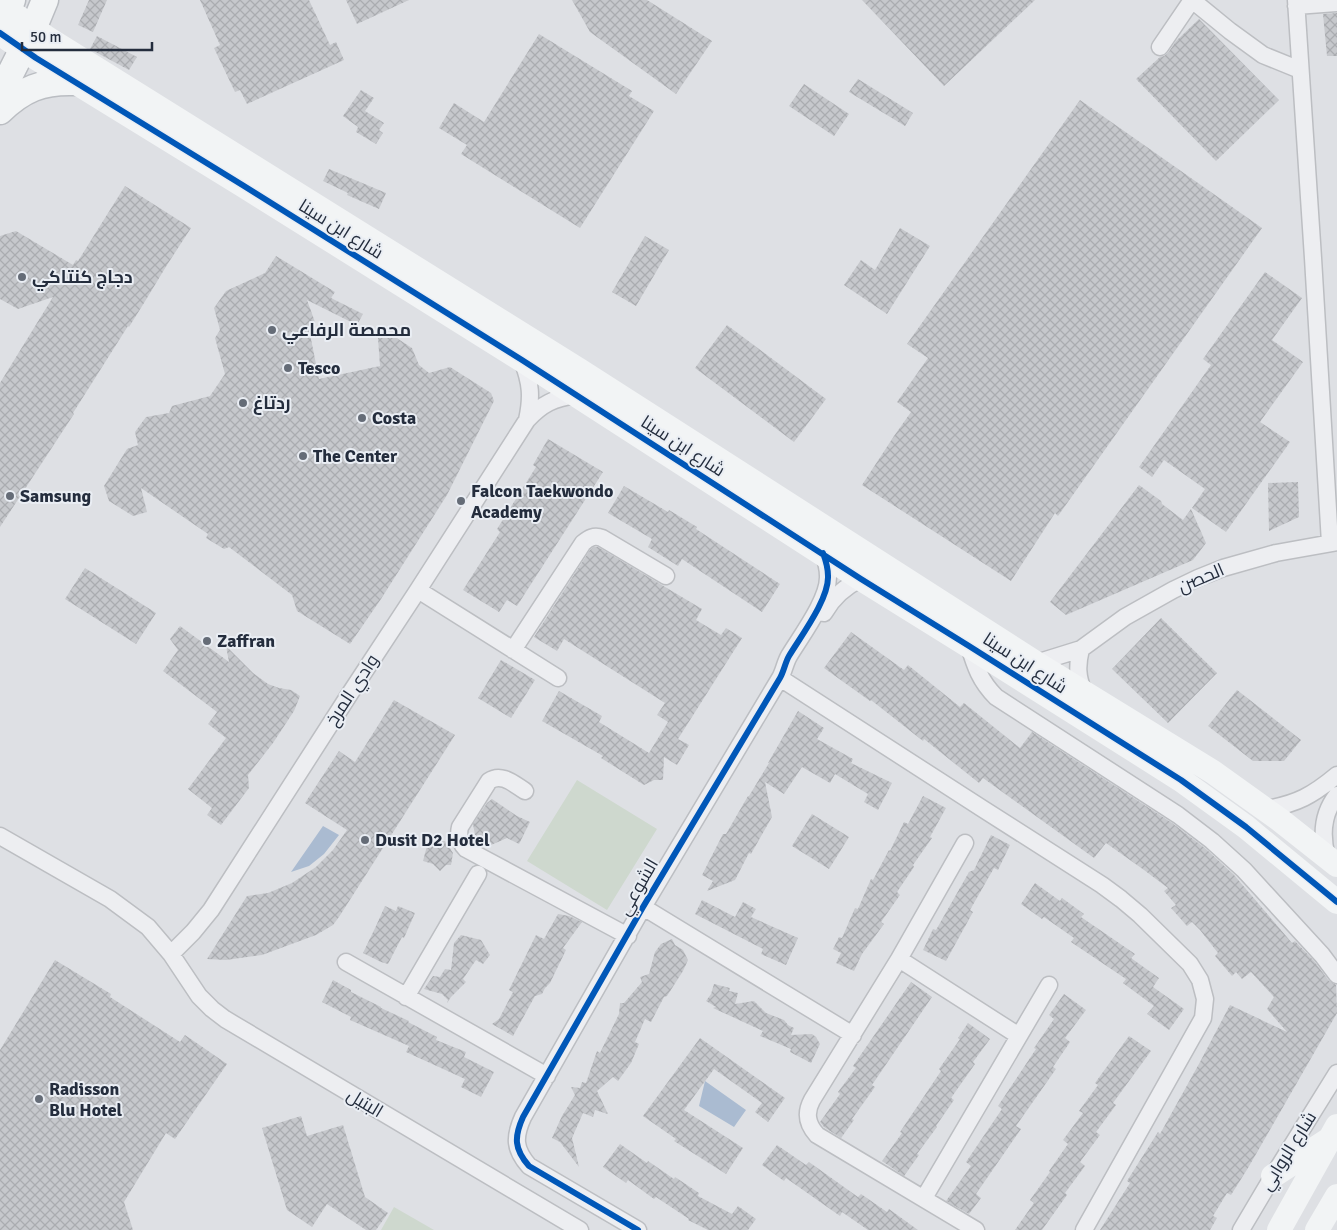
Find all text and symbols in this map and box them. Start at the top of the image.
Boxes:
scale bar [22,20,152,52]
text: 50 m [30,28,61,46]
street label: شارع ابن سينا [294,194,387,265]
place label: دجاج كنتاكي [32,266,133,292]
marker: دجاج كنتاكي [16,271,28,283]
place label: محمصة الرفاعي [282,319,411,345]
marker: محمصة الرفاعي [266,324,278,336]
place label: Tesco [298,357,340,379]
marker: Tesco [282,362,294,374]
place label: ردتاغ [253,392,291,415]
marker: ردتاغ [237,397,249,409]
place label: Costa [372,407,416,429]
street label: شارع ابن سينا [636,411,729,482]
marker: Costa [356,412,368,424]
place label: The Center [313,445,398,467]
marker: The Center [297,450,309,462]
place label: Falcon Taekwondo Academy [471,480,613,523]
place label: Samsung [20,485,92,507]
marker: Samsung [4,490,16,502]
marker: Falcon Taekwondo Academy [455,495,467,507]
street label: الحصن [1175,558,1227,598]
street label: شارع ابن سينا [978,628,1071,699]
place label: Zaffran [217,630,275,652]
marker: Zaffran [201,635,213,647]
street label: وادي المرخ [321,650,386,732]
place label: Dusit D2 Hotel [375,829,490,851]
marker: Dusit D2 Hotel [359,834,371,846]
street label: الشوعي [613,855,666,921]
place label: Radisson Blu Hotel [49,1078,123,1121]
street label: البتيل [343,1084,387,1122]
marker: Radisson Blu Hotel [33,1093,45,1105]
street label: شارع الروابي [1255,1107,1324,1196]

